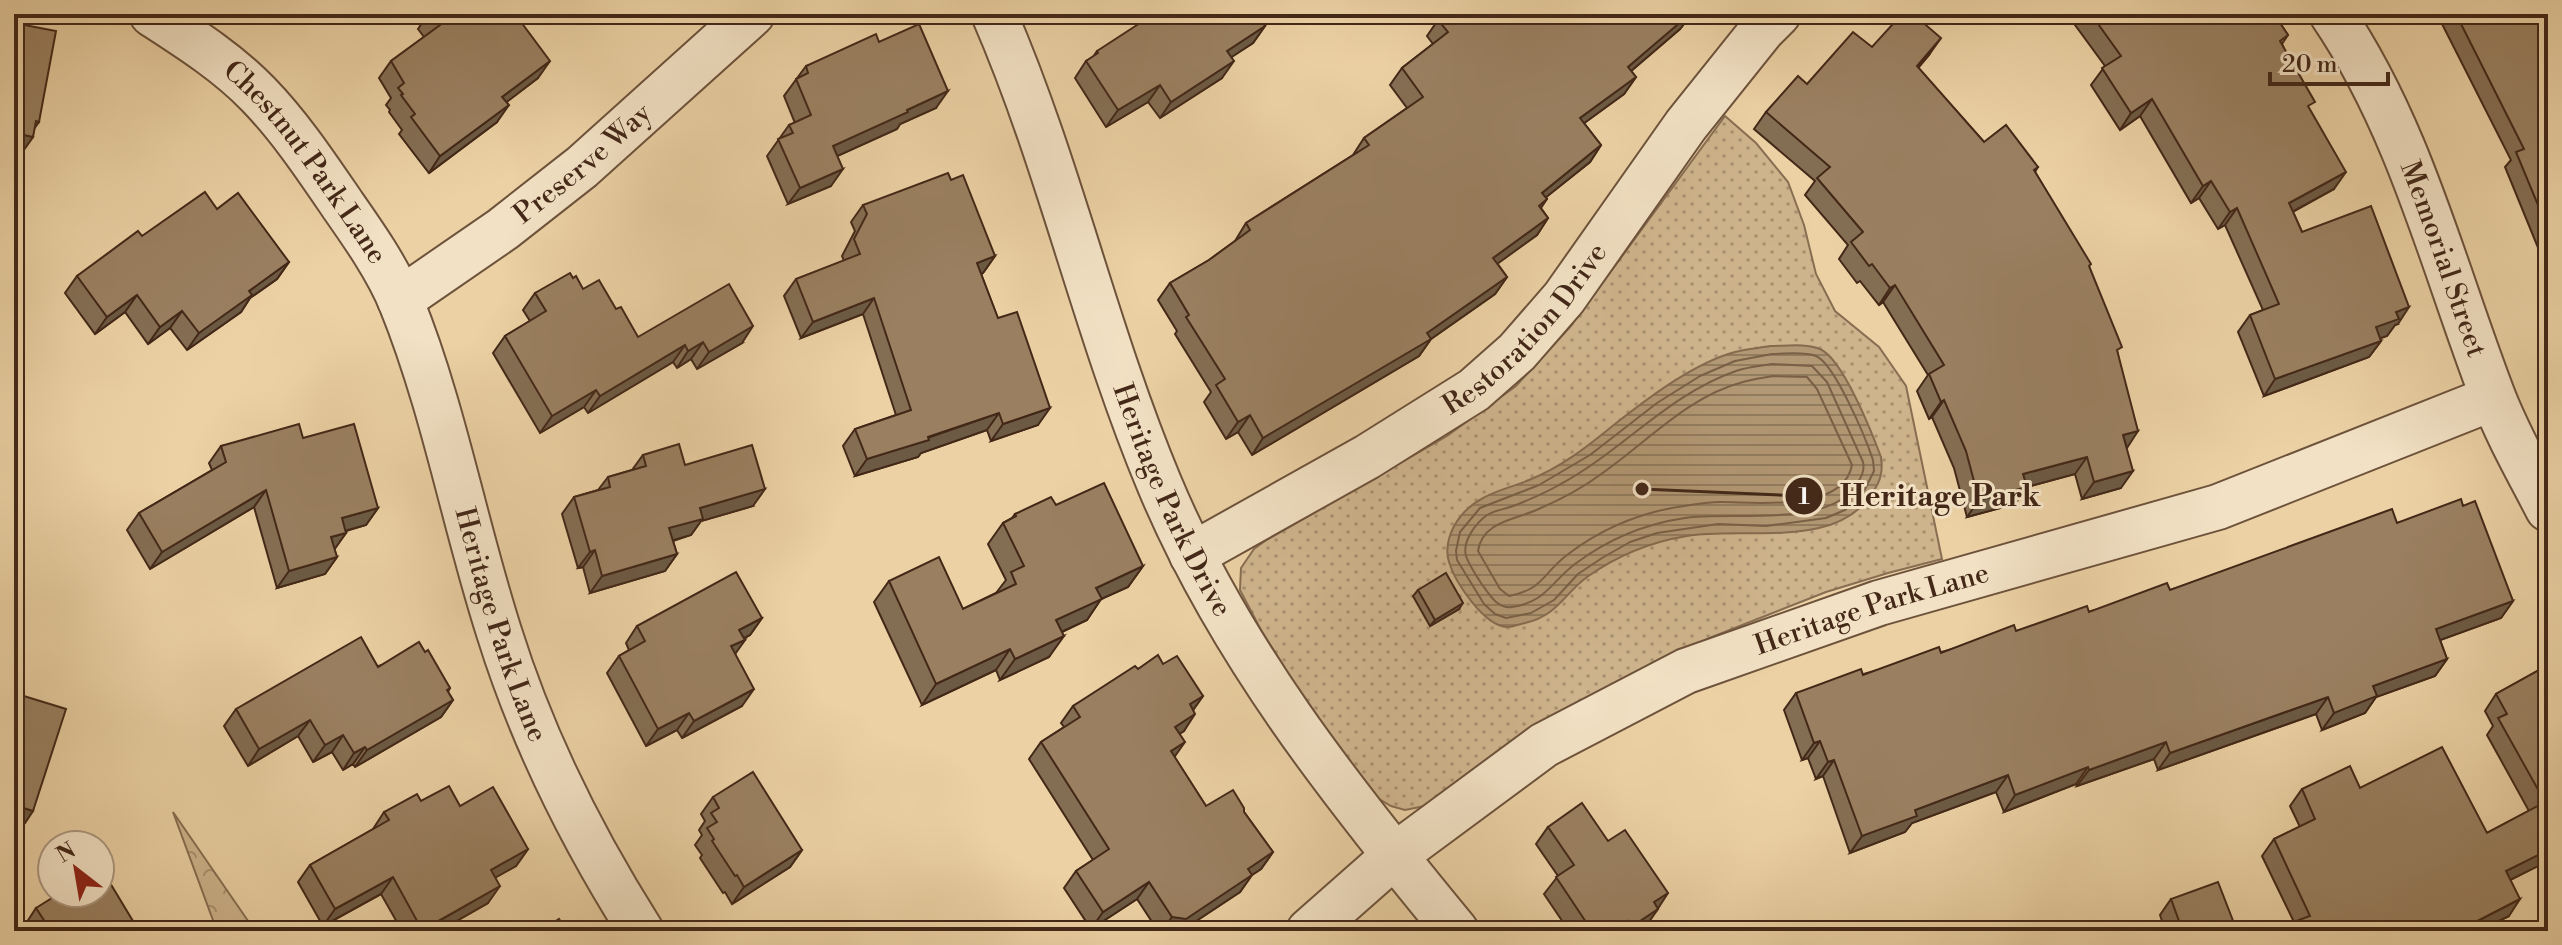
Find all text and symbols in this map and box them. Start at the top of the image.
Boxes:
scale bar [2270,36,2388,86]
text: 20 m [2282,50,2338,80]
street label: Chestnut Park Lane [216,53,395,270]
street label: Preserve Way [507,95,659,232]
street label: Memorial Street [2392,156,2494,362]
street label: Restoration Drive [1436,236,1615,423]
street label: Heritage Park Drive [1105,379,1240,623]
callout: Heritage Park [1784,469,2056,523]
text: Heritage Park [1840,478,2041,516]
text: 1 [1798,482,1810,512]
street label: Heritage Park Lane [447,504,555,747]
street label: Heritage Park Lane [1750,555,1993,663]
north arrow [36,829,116,909]
text: N [52,837,81,869]

